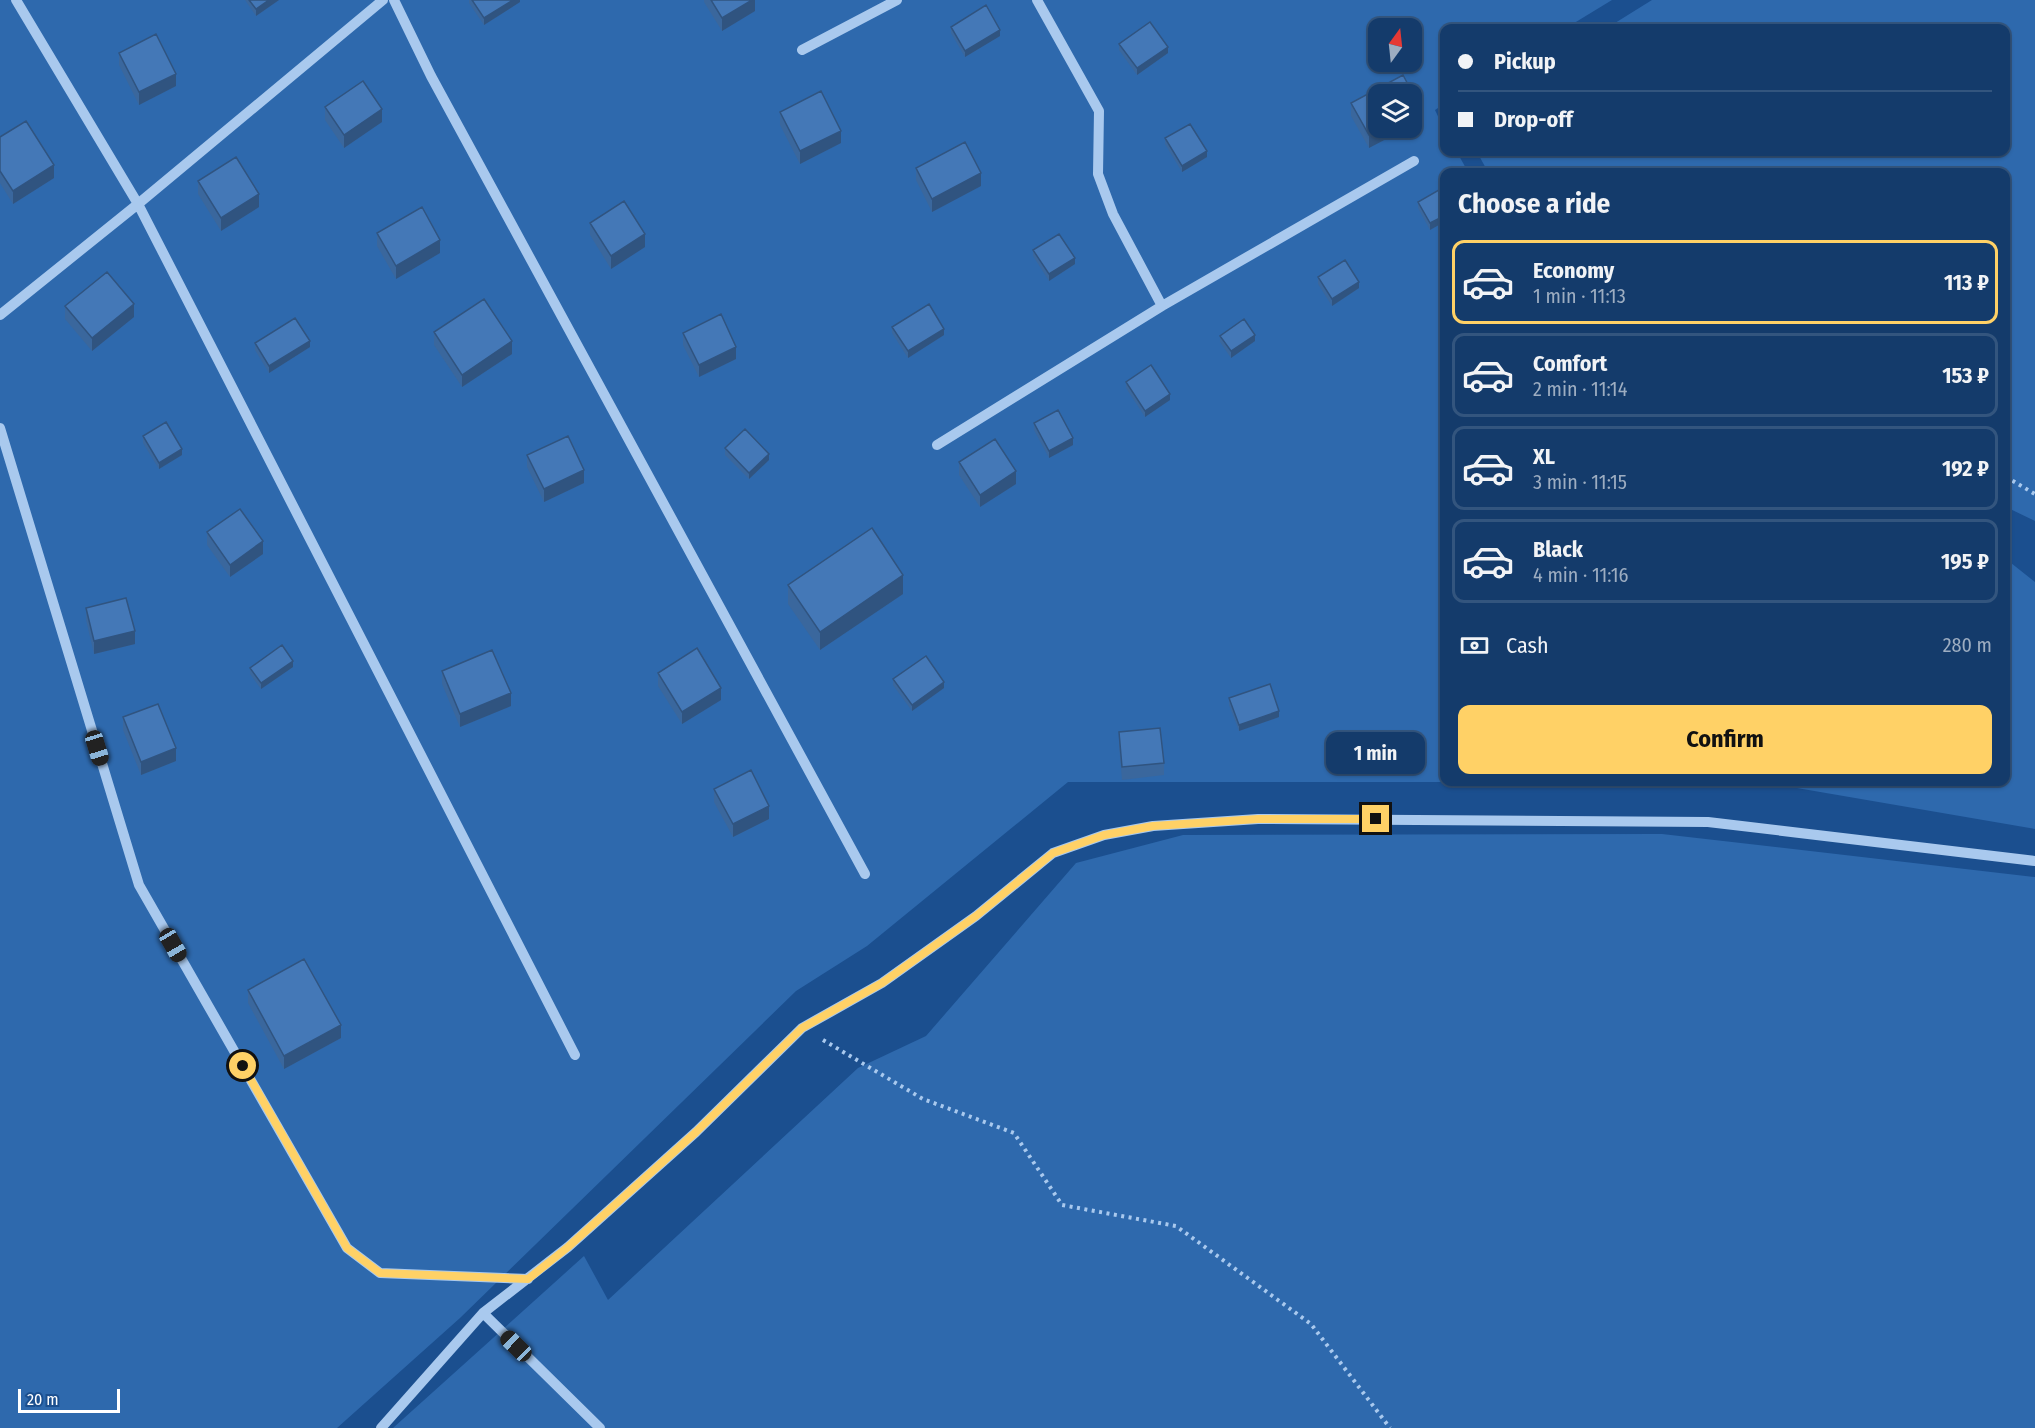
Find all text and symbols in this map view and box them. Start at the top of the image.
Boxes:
north arrow [1368,18,1422,72]
map controls [1368,18,1422,138]
text: Pickup [1494,48,1556,75]
button: layers [1368,84,1422,138]
text: Drop-off [1494,106,1573,133]
text: Choose a ride [1458,188,1610,220]
icon: car [1461,255,1515,309]
text: Economy [1533,257,1614,284]
text: 113 ₽ [1944,269,1989,296]
text: 1 min · 11:13 [1533,284,1626,308]
icon: car [1461,348,1515,402]
text: Comfort [1533,350,1607,377]
text: 153 ₽ [1942,362,1989,389]
text: 2 min · 11:14 [1533,377,1627,401]
icon: car [1461,441,1515,495]
text: XL [1533,443,1555,470]
text: 192 ₽ [1942,455,1989,482]
text: 3 min · 11:15 [1533,470,1627,494]
icon: car [1461,534,1515,588]
text: Black [1533,536,1583,563]
text: 195 ₽ [1941,548,1989,575]
text: 4 min · 11:16 [1533,563,1628,587]
icon: cash [1458,629,1491,662]
text: Cash [1506,632,1549,659]
text: 280 m [1943,633,1992,657]
button: Confirm [1458,705,1992,774]
car [83,728,111,768]
callout: 1 min [1326,732,1426,774]
text: 1 min [1354,741,1397,765]
route end [1362,805,1389,832]
car [156,925,190,965]
route start [229,1052,256,1079]
car [497,1327,535,1365]
scale bar [18,1386,120,1414]
text: 20 m [27,1390,58,1409]

